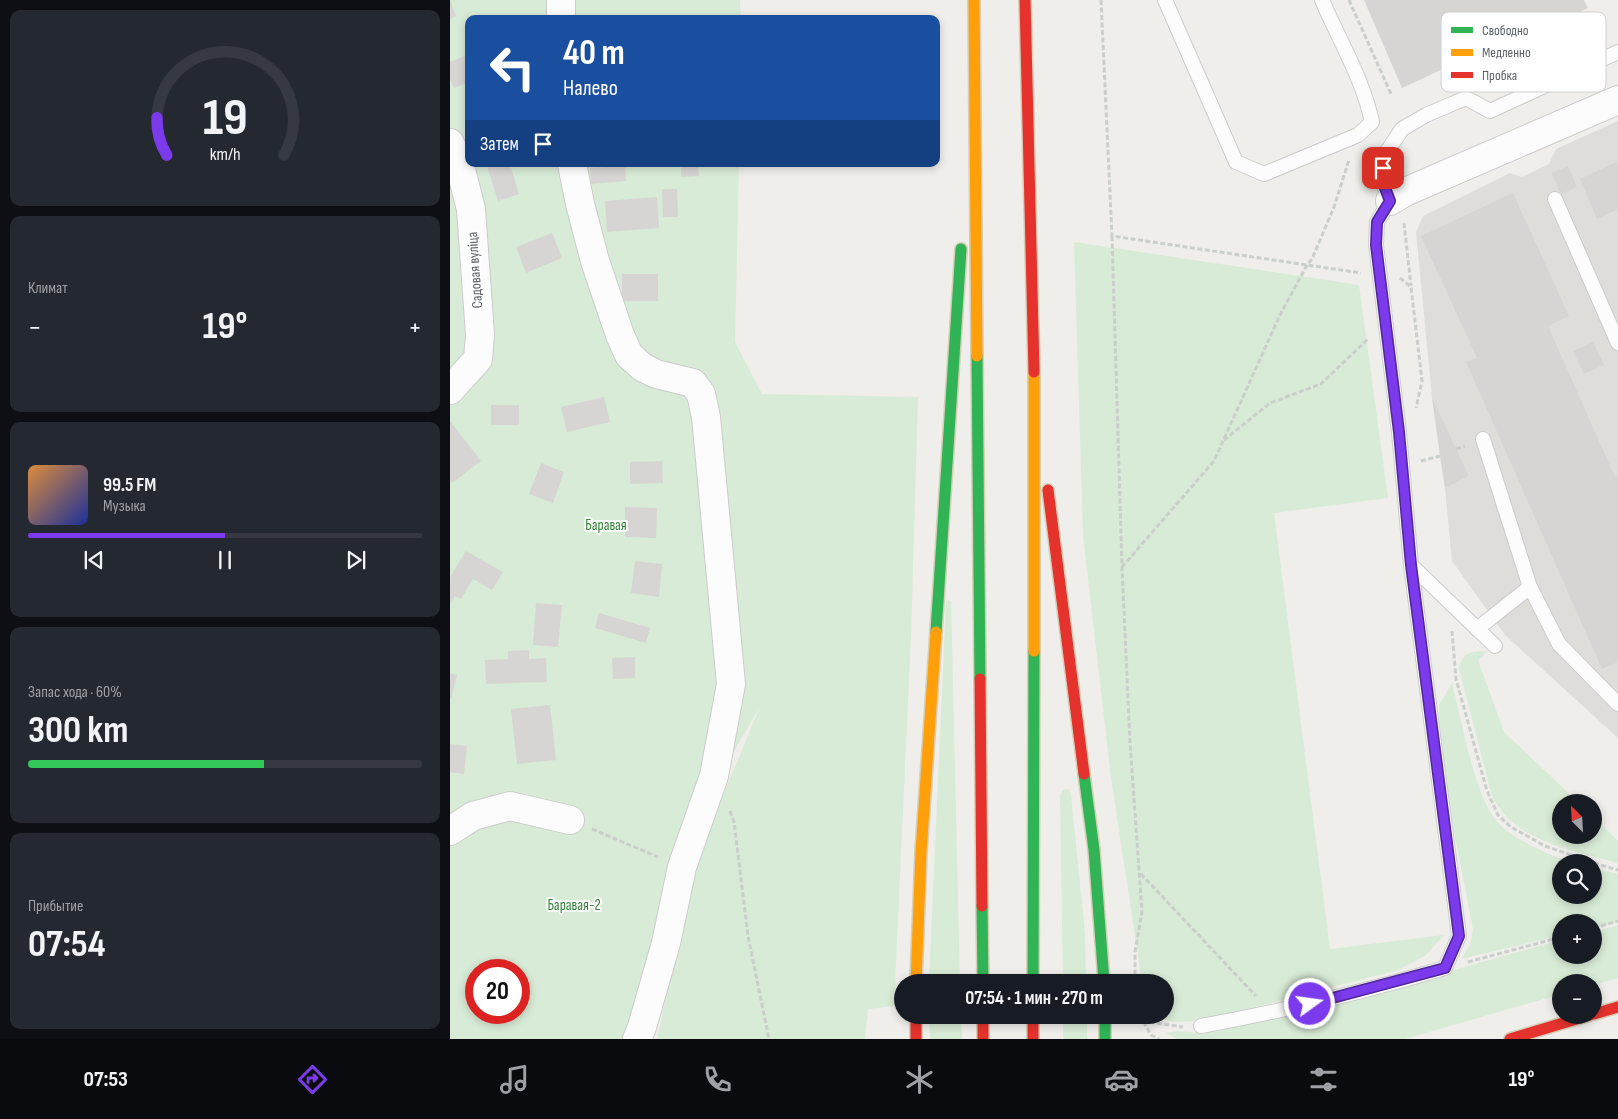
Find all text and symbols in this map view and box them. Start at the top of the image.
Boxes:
legend [1441,12,1606,92]
text: Свободно [1482,22,1529,39]
text: 40 m [563,32,625,75]
icon: left [480,35,545,100]
text: Медленно [1482,44,1531,61]
text: Пробка [1482,67,1517,84]
text: Налево [563,75,618,102]
text: 19 [202,87,248,150]
icon: arrive [529,130,557,158]
text: Затем [480,133,519,156]
text: km/h [210,144,240,165]
pin [1362,147,1404,189]
icon: arrive [1369,154,1397,182]
street label: Садовая вуліца [463,231,487,309]
text: Климат [28,279,68,298]
text: 19° [203,304,247,349]
text: − [28,311,42,344]
text: + [408,311,422,344]
text: 99.5 FM [103,474,156,497]
text: Музыка [103,497,146,516]
park label: Баравая [585,516,627,535]
icon: previous [80,546,108,574]
icon: pause [211,546,239,574]
icon: next [342,546,370,574]
text: Запас хода · 60% [28,683,122,702]
text: 300 km [28,708,128,753]
north arrow [1552,794,1602,844]
map controls [1552,794,1602,1024]
button: search [1552,854,1602,904]
park label: Баравая-2 [547,896,601,915]
text: Прибытие [28,897,83,916]
button: + [1552,914,1602,964]
text: 07:54 [28,922,105,967]
speed limit sign: 20 [465,959,530,1024]
button: − [1552,974,1602,1024]
position arrow [1283,977,1335,1029]
text: 07:54 · 1 мин · 270 m [965,987,1103,1010]
icon: directions [295,1062,330,1097]
icon: music [497,1062,532,1097]
icon: phone [700,1062,735,1097]
icon: climate [902,1062,937,1097]
icon: car [1104,1062,1139,1097]
icon: filters [1306,1062,1341,1097]
text: 07:53 [84,1066,128,1093]
text: 19° [1508,1066,1534,1093]

